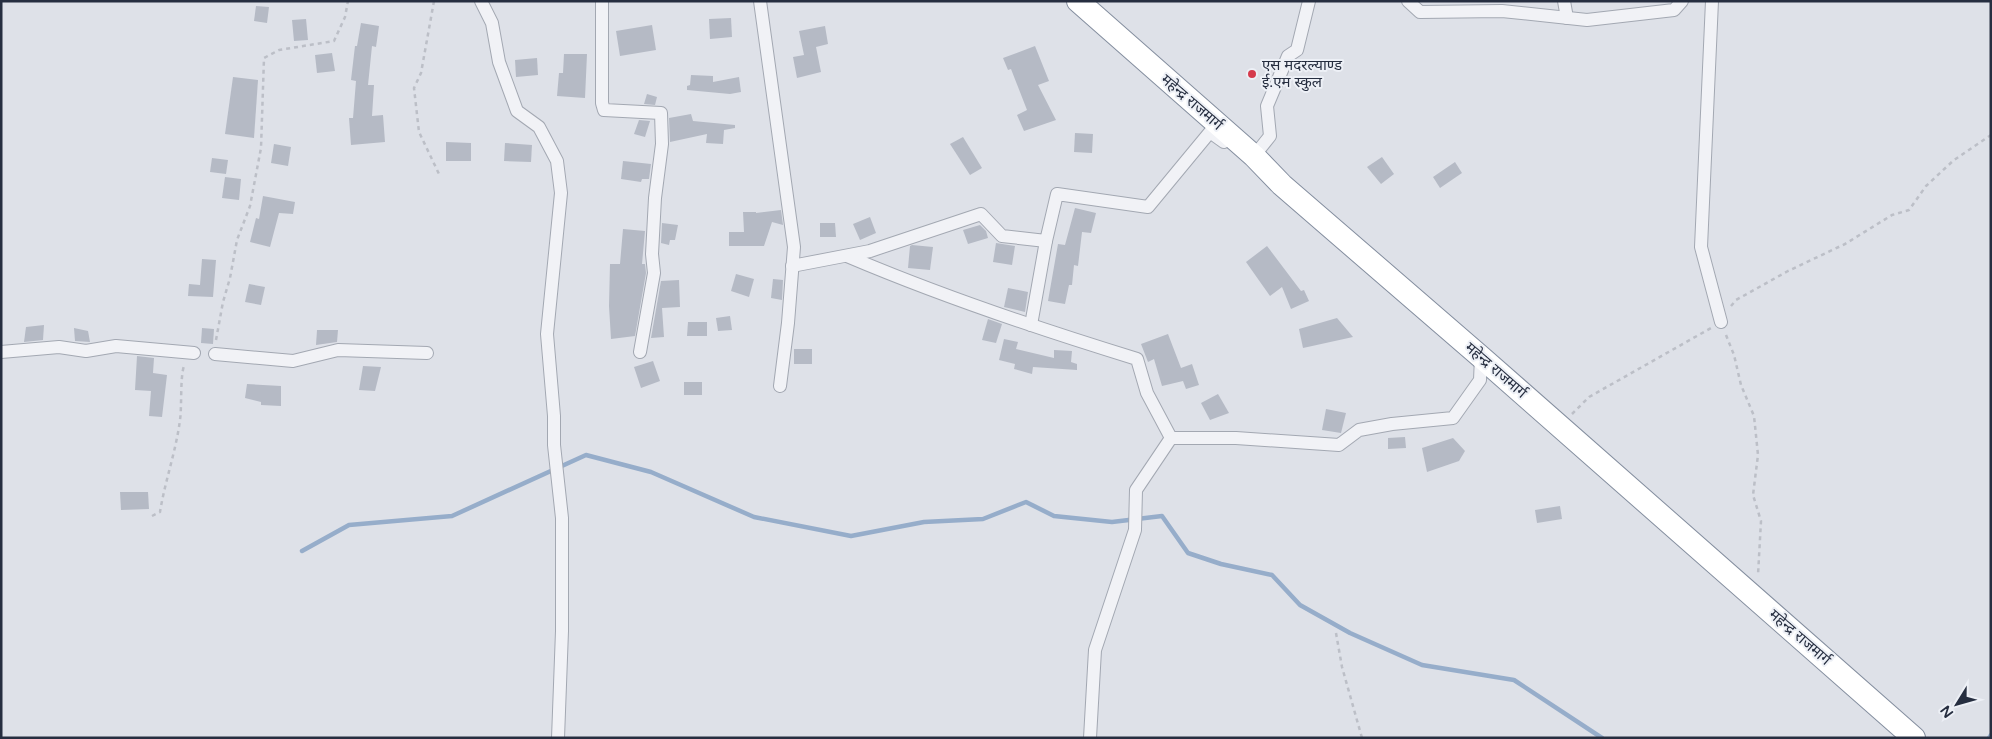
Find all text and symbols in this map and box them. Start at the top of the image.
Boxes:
place label: एस मदरल्याण्ड ई.एम स्कुल [1262,56,1343,92]
marker: एस मदरल्याण्ड ई.एम स्कुल [1246,68,1258,80]
street label: महेन्द्र राजमार्ग [1157,70,1227,134]
street label: महेन्द्र राजमार्ग [1461,338,1531,402]
street label: महेन्द्र राजमार्ग [1765,605,1835,669]
north arrow [1932,679,1982,729]
text: N [1937,702,1957,721]

